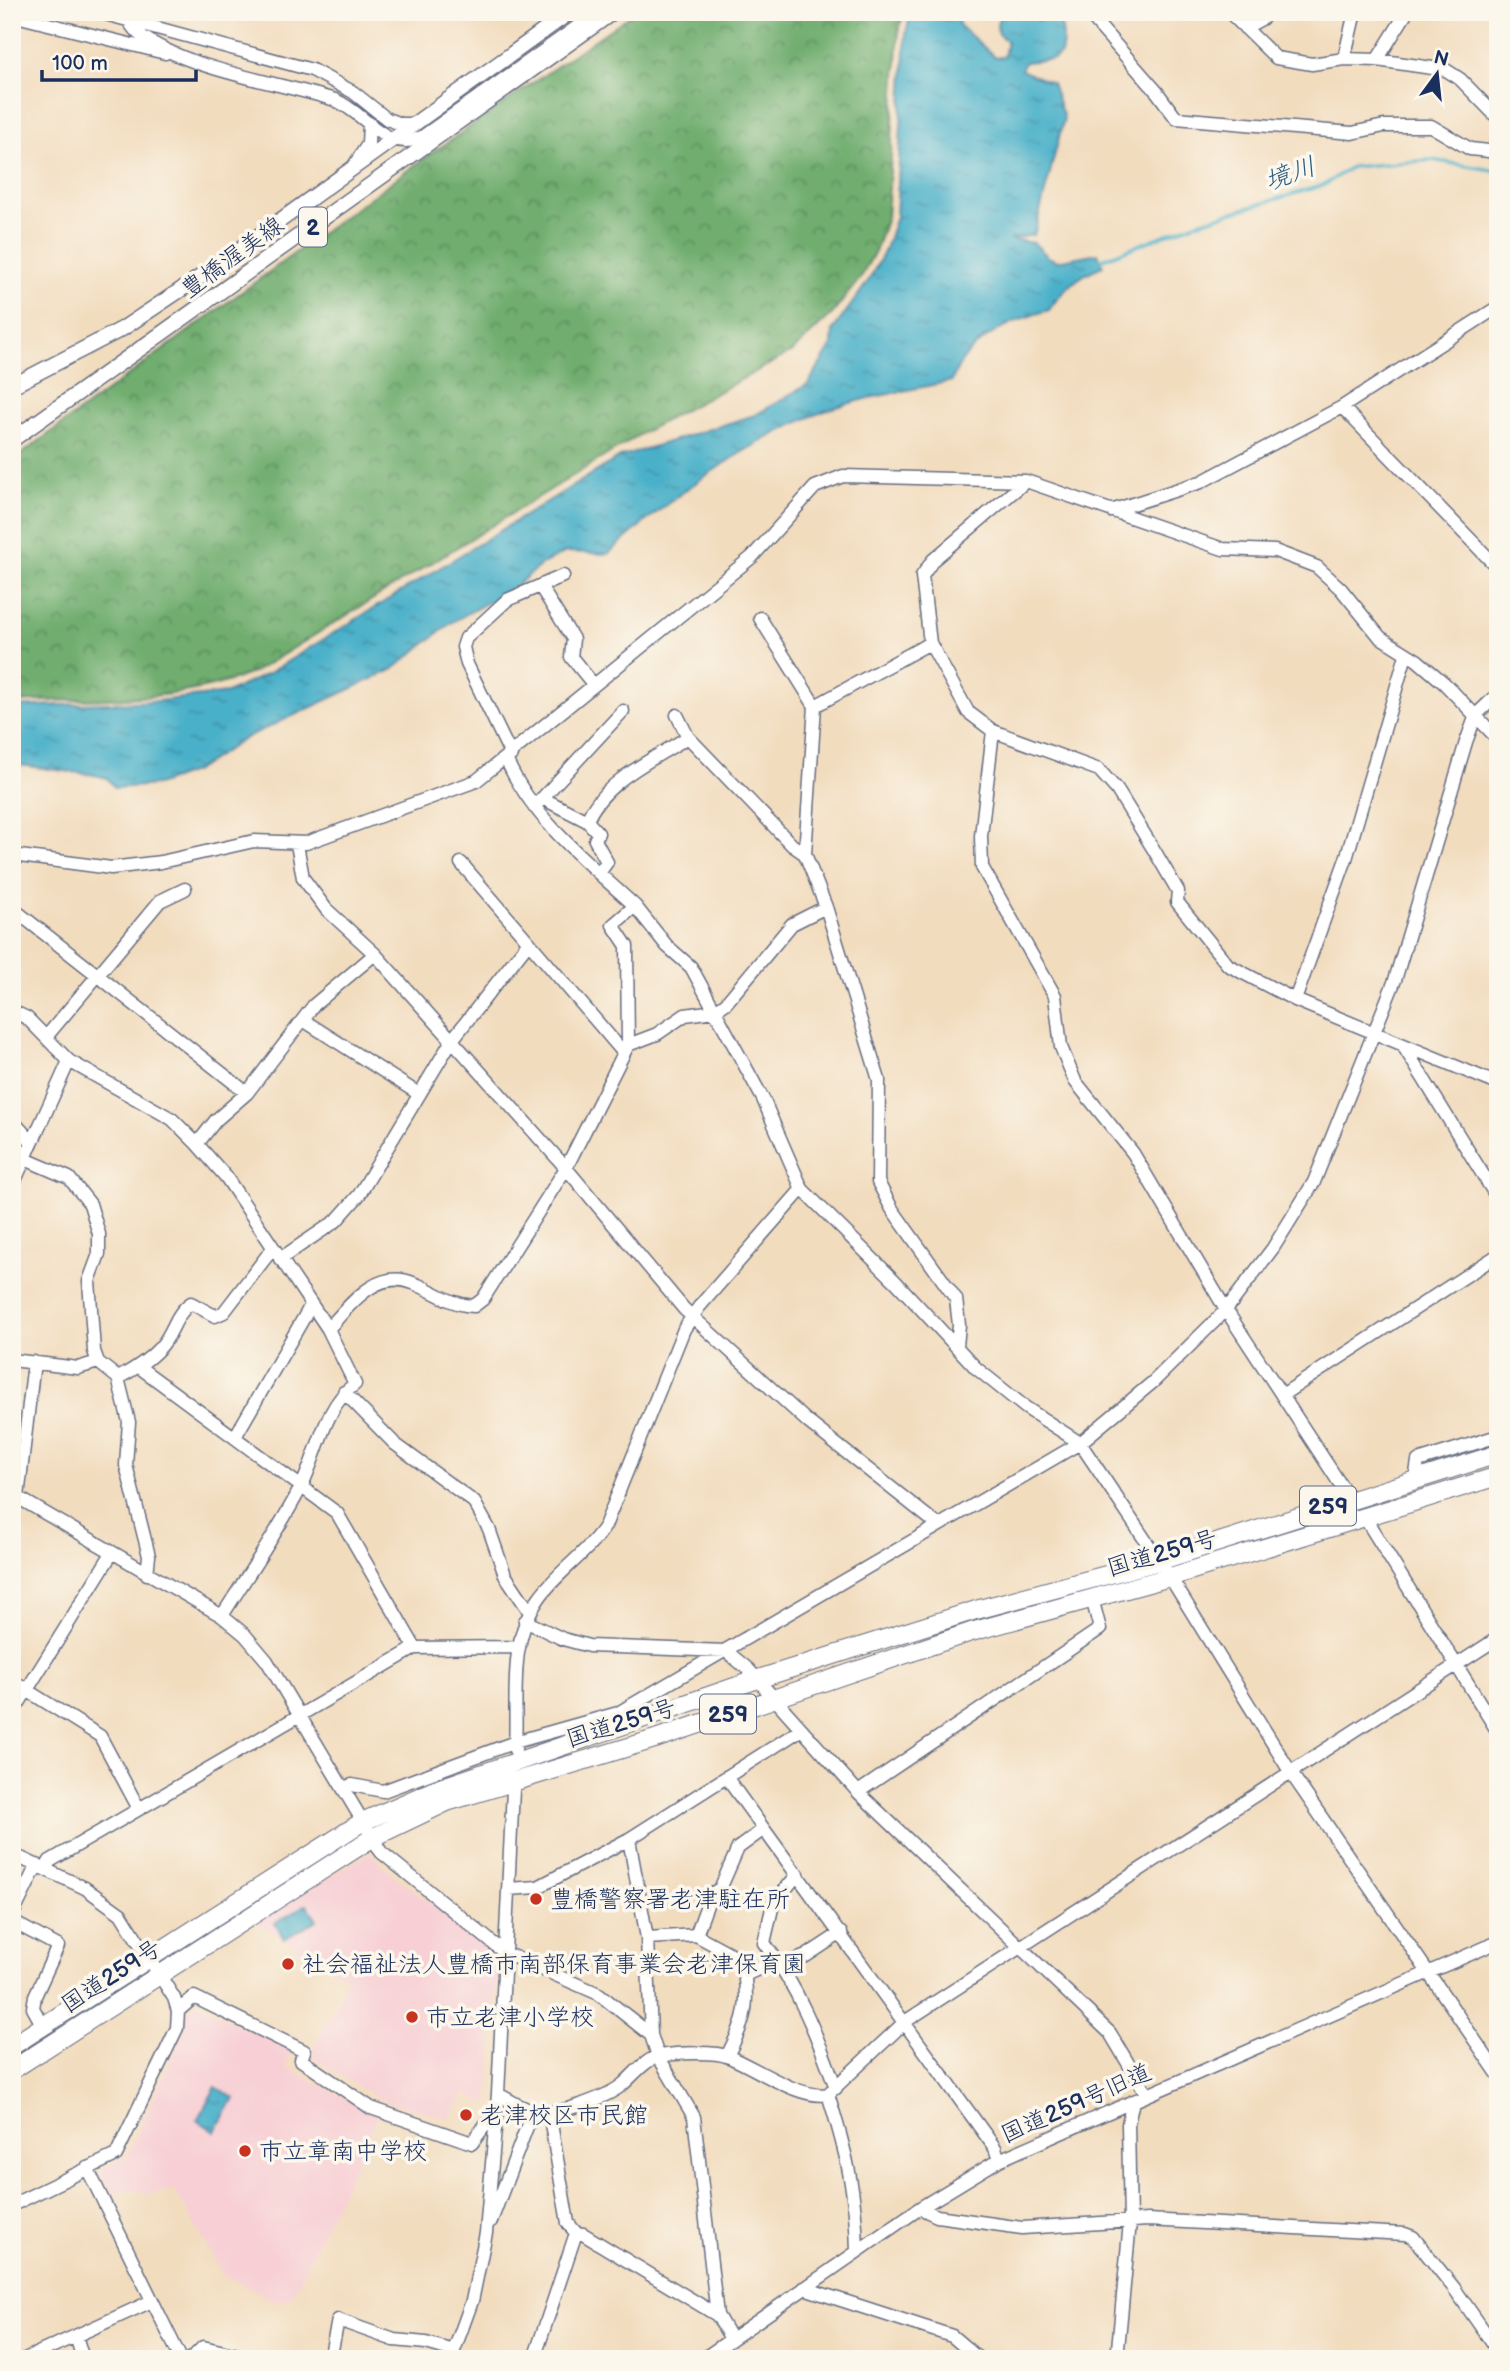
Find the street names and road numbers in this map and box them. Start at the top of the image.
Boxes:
road number: 2 [299,208,327,246]
street label: 豊橋渥美線 [175,210,289,304]
road number: 259 [1300,1486,1356,1526]
street label: 国道259号 [1103,1524,1221,1583]
street label: 国道259号 [562,1693,680,1754]
road number: 259 [700,1694,756,1734]
street label: 国道259号 [56,1933,167,2020]
street label: 国道259号旧道 [996,2057,1156,2150]

